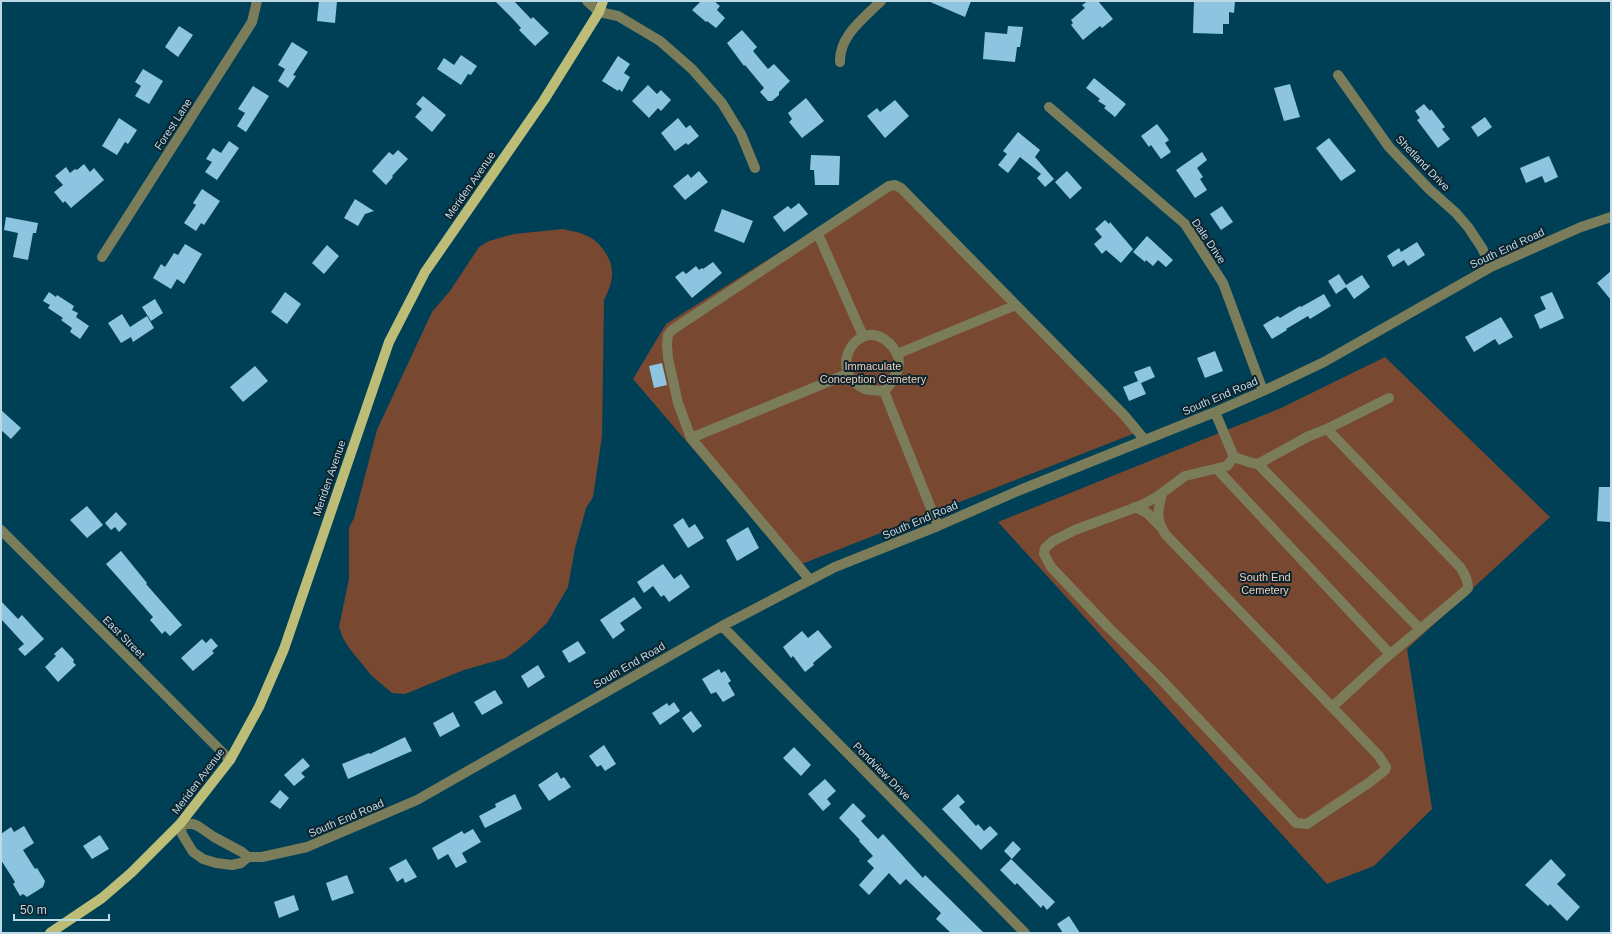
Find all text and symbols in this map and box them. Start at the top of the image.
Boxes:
street label: Forest Lane [152,96,194,152]
street label: Shetland Drive [1394,133,1452,193]
street label: Meriden Avenue [442,149,498,221]
street label: Dale Drive [1190,216,1228,266]
street label: South End Road [1468,226,1546,270]
park label: Immaculate Conception Cemetery [820,360,927,385]
street label: South End Road [1180,375,1260,417]
street label: Meriden Avenue [310,439,348,517]
street label: South End Road [880,499,960,541]
park label: South End Cemetery [1239,571,1291,596]
street label: East Street [101,614,147,660]
street label: South End Road [591,640,667,690]
street label: Pondview Drive [851,740,913,802]
street label: Meriden Avenue [169,746,227,816]
street label: South End Road [306,797,386,839]
scale bar [14,896,109,922]
text: 50 m [20,903,47,917]

